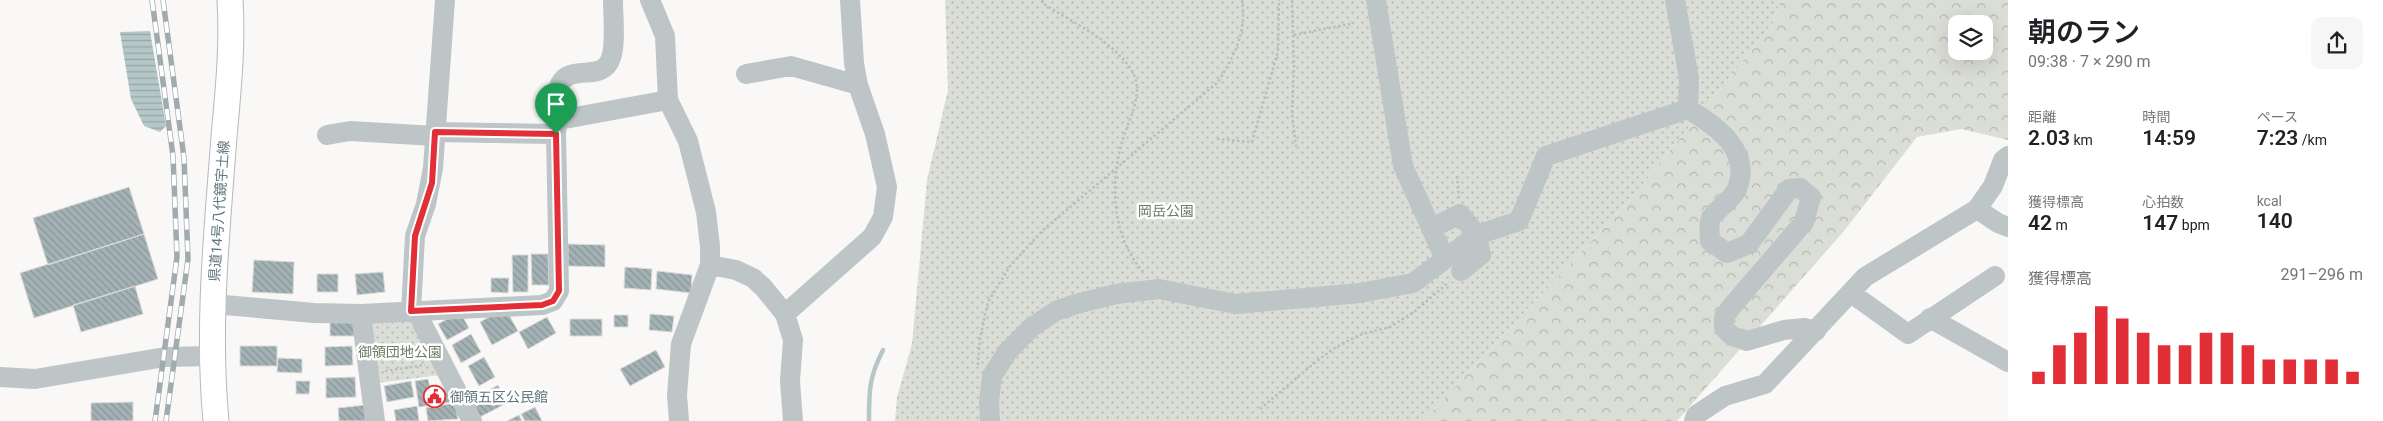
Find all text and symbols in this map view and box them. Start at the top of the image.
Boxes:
map controls [1948,15,1993,60]
button: layers [1948,15,1993,60]
text: 朝のラン [2028,16,2140,49]
button: share [2311,17,2363,69]
text: 09:38 · 7 × 290 m [2028,52,2150,71]
pin [535,83,577,134]
icon: arrive [542,90,570,118]
text: 距離 [2028,109,2056,125]
text: 時間 [2142,109,2170,125]
text: ペース [2257,109,2298,125]
text: 2.03 [2028,126,2070,150]
text: 14:59 [2142,126,2196,150]
text: 7:23 [2257,126,2298,150]
text: km [2070,132,2093,148]
text: /km [2298,132,2327,148]
street label: 県道14号八代鏡宇土線 [206,140,232,282]
text: kcal [2257,193,2282,209]
text: 獲得標高 [2028,194,2084,210]
text: 心拍数 [2142,194,2184,210]
park label: 岡岳公園 [1138,203,1194,219]
text: 140 [2257,209,2293,233]
text: 42 [2028,211,2052,235]
text: 147 [2142,211,2178,235]
text: m [2052,217,2068,233]
text: bpm [2178,217,2210,233]
text: 291–296 m [2281,265,2363,284]
text: 獲得標高 [2028,269,2092,288]
park label: 御領団地公園 [358,344,442,360]
public building icon: 御領五区公民館 [422,385,446,409]
place label: 御領五区公民館 [450,389,548,405]

